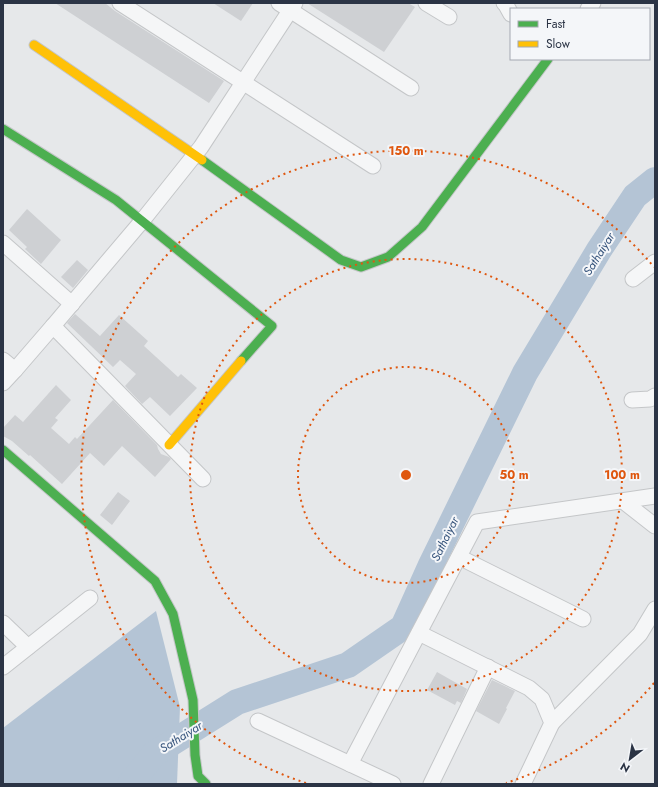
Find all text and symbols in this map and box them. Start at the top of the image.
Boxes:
legend [510,8,650,60]
text: Fast [546,15,565,33]
text: Slow [546,35,571,53]
text: 150 m [388,142,424,160]
water label: Sathaiyar [579,228,620,279]
text: 50 m [499,466,529,484]
text: 100 m [604,466,640,484]
centre of rings [399,468,413,482]
water label: Sathaiyar [427,513,464,564]
water label: Sathaiyar [156,716,207,757]
north arrow [610,739,650,779]
text: N [617,758,633,777]

